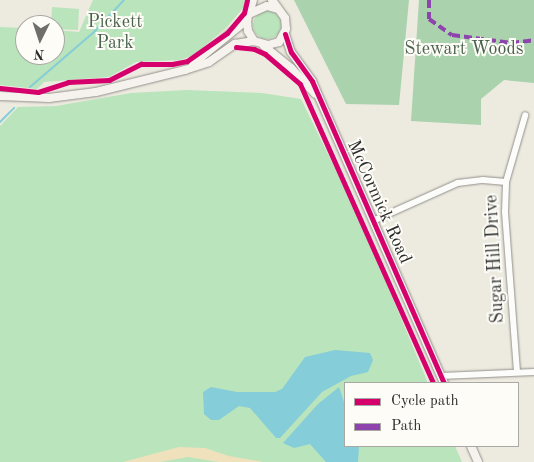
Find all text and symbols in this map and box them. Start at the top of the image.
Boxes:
park label: Pickett Park [87,12,143,54]
north arrow [15,15,65,65]
park label: Stewart Woods [404,38,524,60]
text: N [33,47,45,61]
street label: McCormick Road [342,137,416,267]
street label: Sugar Hill Drive [481,194,509,324]
legend [344,382,519,447]
text: Cycle path [391,394,459,409]
text: Path [391,419,421,434]

